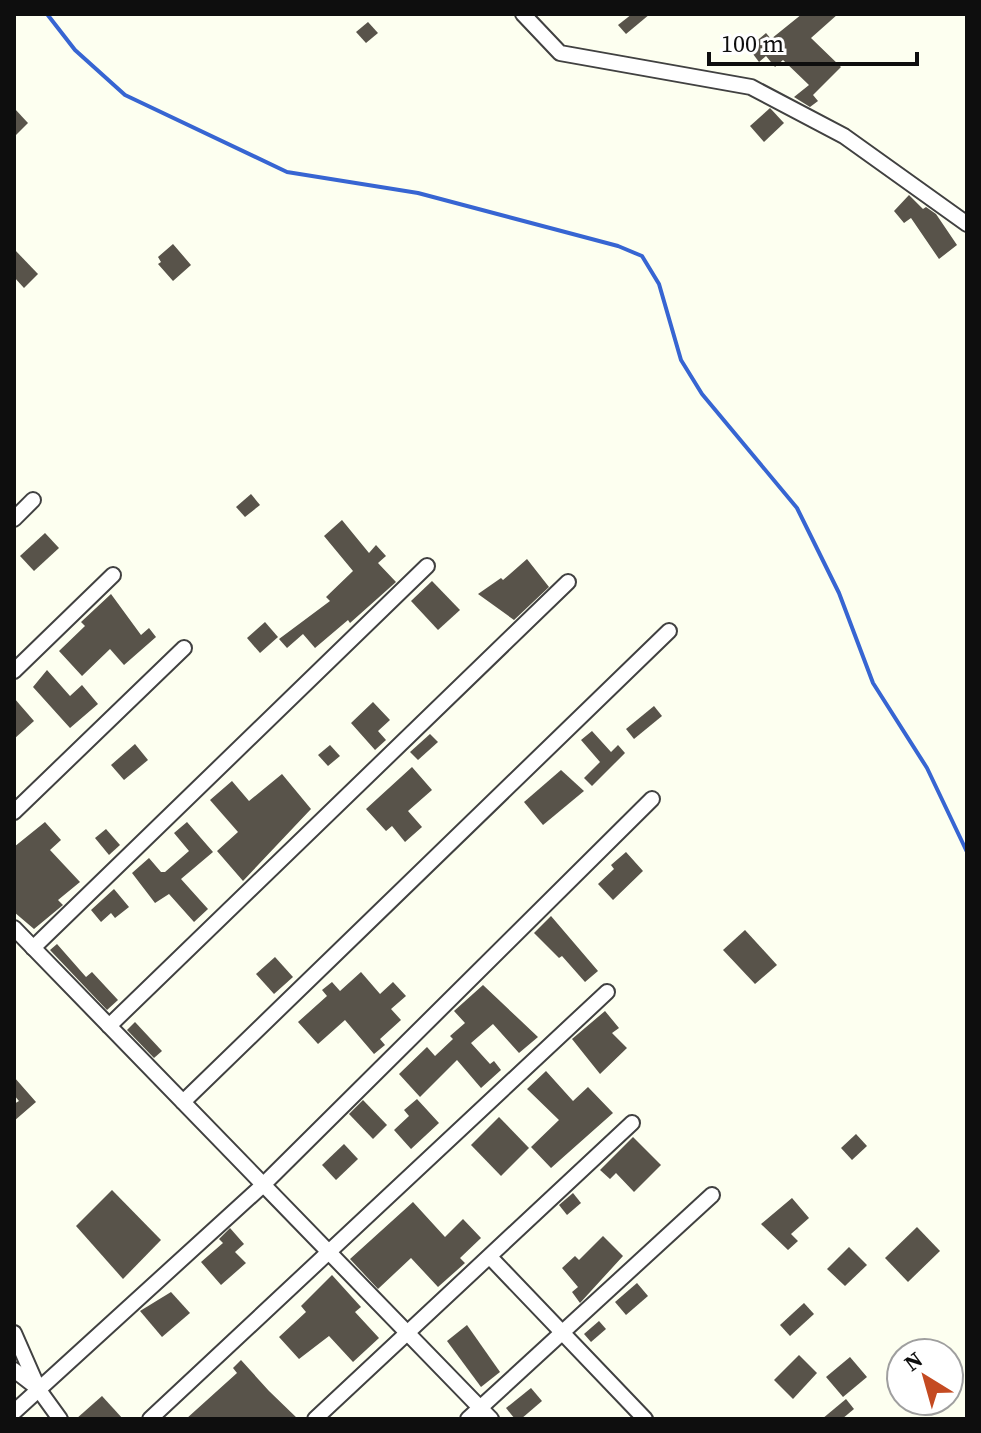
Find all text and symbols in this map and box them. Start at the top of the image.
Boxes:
scale bar [709,16,917,66]
text: 100 m [721,27,784,60]
north arrow [885,1337,965,1417]
text: N [898,1344,928,1378]

